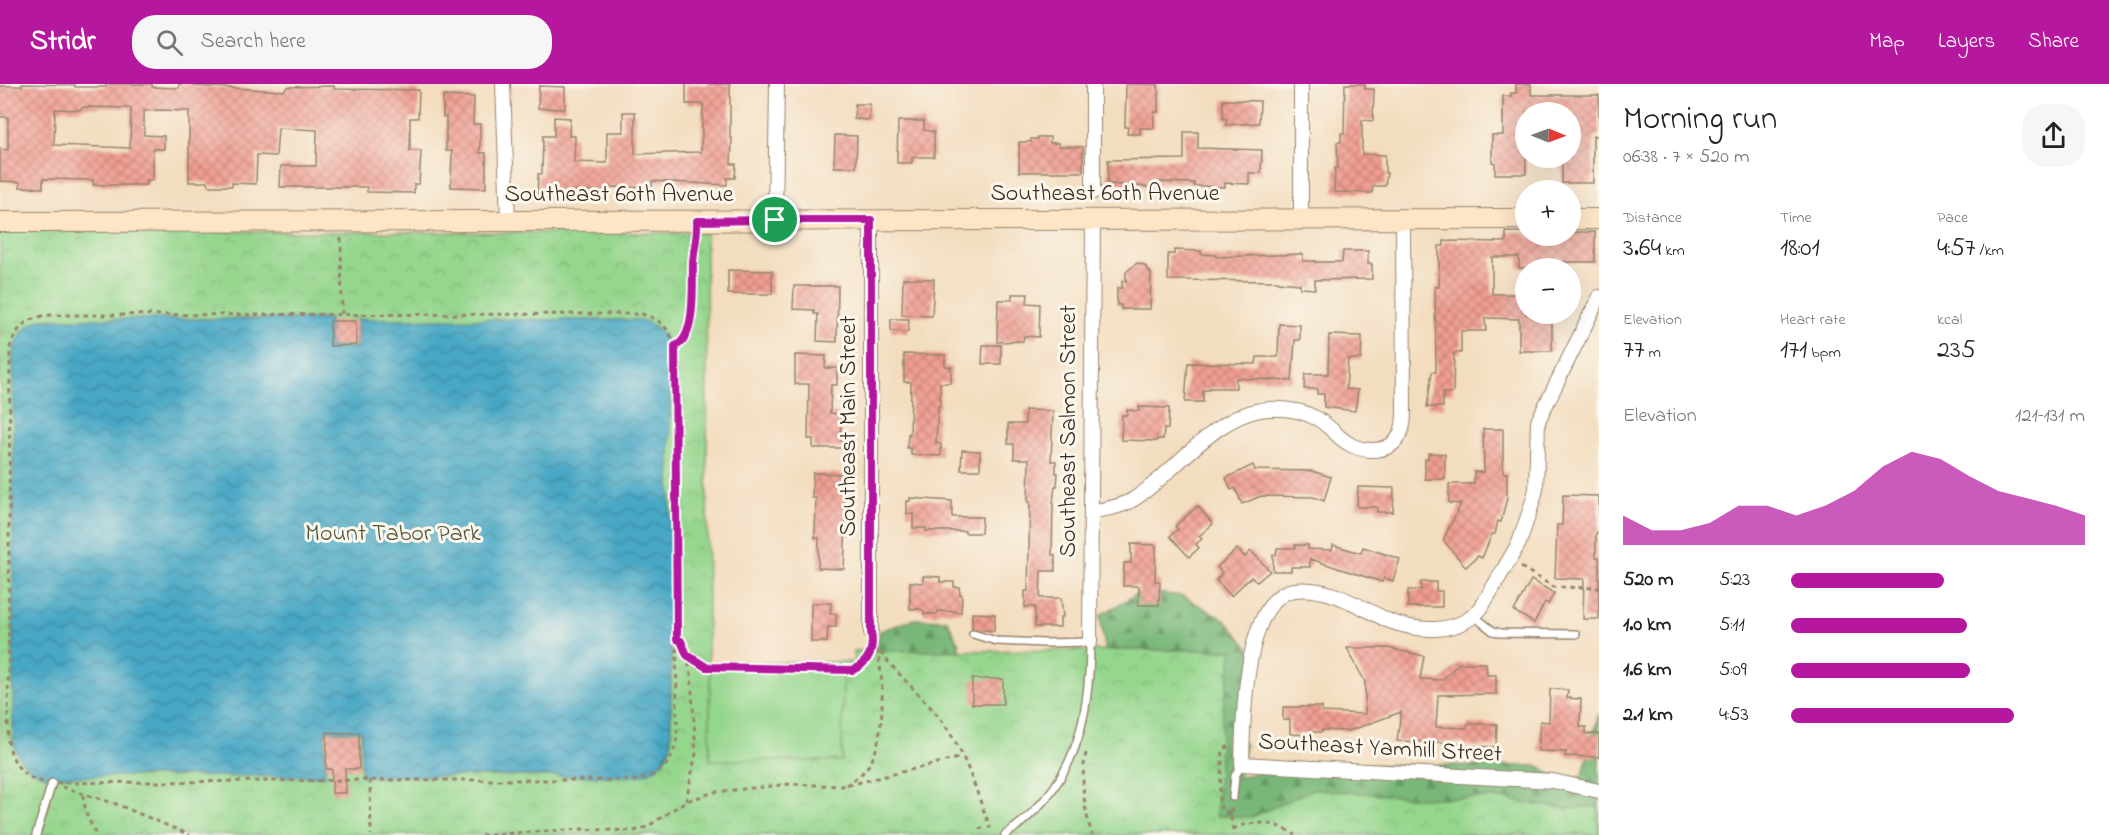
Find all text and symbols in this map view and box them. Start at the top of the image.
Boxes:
search box [132,15,552,69]
text: Stridr [30,22,96,63]
icon: search [153,26,186,59]
text: Search here [201,26,306,58]
text: Map [1869,27,1905,57]
text: Layers [1938,27,1995,57]
text: Share [2028,27,2079,57]
text: Morning run [1623,96,1777,144]
north arrow [1515,102,1581,168]
map controls [1515,102,1581,324]
button: share [2022,104,2085,167]
text: 06:38 · 7 × 520 m [1623,143,1749,172]
street label: Southeast 60th Avenue [990,177,1220,212]
street label: Southeast 60th Avenue [504,178,734,213]
button: + [1515,180,1581,246]
pin [749,194,800,245]
icon: arrive [758,203,791,236]
text: Distance [1623,206,1682,230]
text: Time [1780,206,1812,230]
text: Pace [1937,206,1968,230]
text: 3.64 [1623,230,1661,268]
text: 18:01 [1780,230,1820,268]
text: 4:57 [1937,230,1976,268]
text: km [1661,239,1685,263]
text: /km [1976,239,2004,263]
button: − [1515,258,1581,324]
street label: Southeast Salmon Street [1052,305,1087,557]
text: Elevation [1623,308,1682,332]
text: Heart rate [1780,308,1846,332]
text: kcal [1937,308,1962,332]
street label: Southeast Main Street [832,315,867,537]
text: 77 [1623,332,1644,370]
text: 171 [1780,332,1807,370]
text: 235 [1937,332,1976,370]
text: m [1644,341,1661,365]
text: bpm [1807,341,1841,365]
text: Elevation [1623,402,1697,431]
text: 121–131 m [2015,402,2085,431]
park label: Mount Tabor Park [305,517,481,552]
text: 520 m [1623,566,1674,595]
text: 5:23 [1719,566,1750,595]
text: 1.0 km [1623,611,1671,640]
text: 5:11 [1719,611,1745,640]
text: 1.6 km [1623,656,1672,685]
text: 5:09 [1719,656,1747,685]
text: 2.1 km [1623,701,1673,730]
text: 4:53 [1719,701,1749,730]
street label: Southeast Yamhill Street [1257,725,1503,773]

